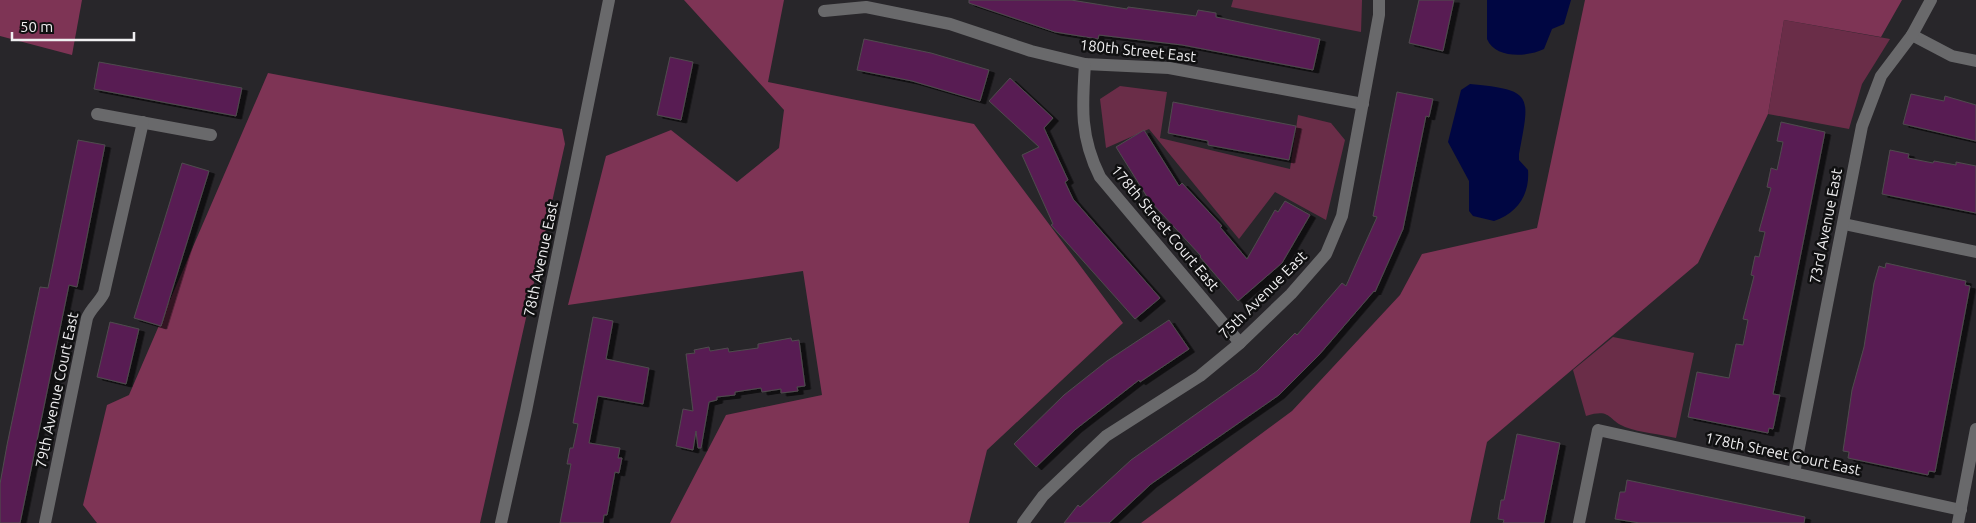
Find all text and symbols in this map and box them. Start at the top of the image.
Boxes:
scale bar [12,10,135,42]
text: 50 m [20,18,53,35]
street label: 180th Street East [1079,36,1197,65]
street label: 178th Street Court East [1108,161,1223,294]
street label: 73rd Avenue East [1806,167,1845,285]
street label: 78th Avenue East [520,200,561,318]
street label: 75th Avenue East [1215,247,1310,342]
street label: 79th Avenue Court East [32,310,81,469]
street label: 178th Street Court East [1704,429,1863,478]

